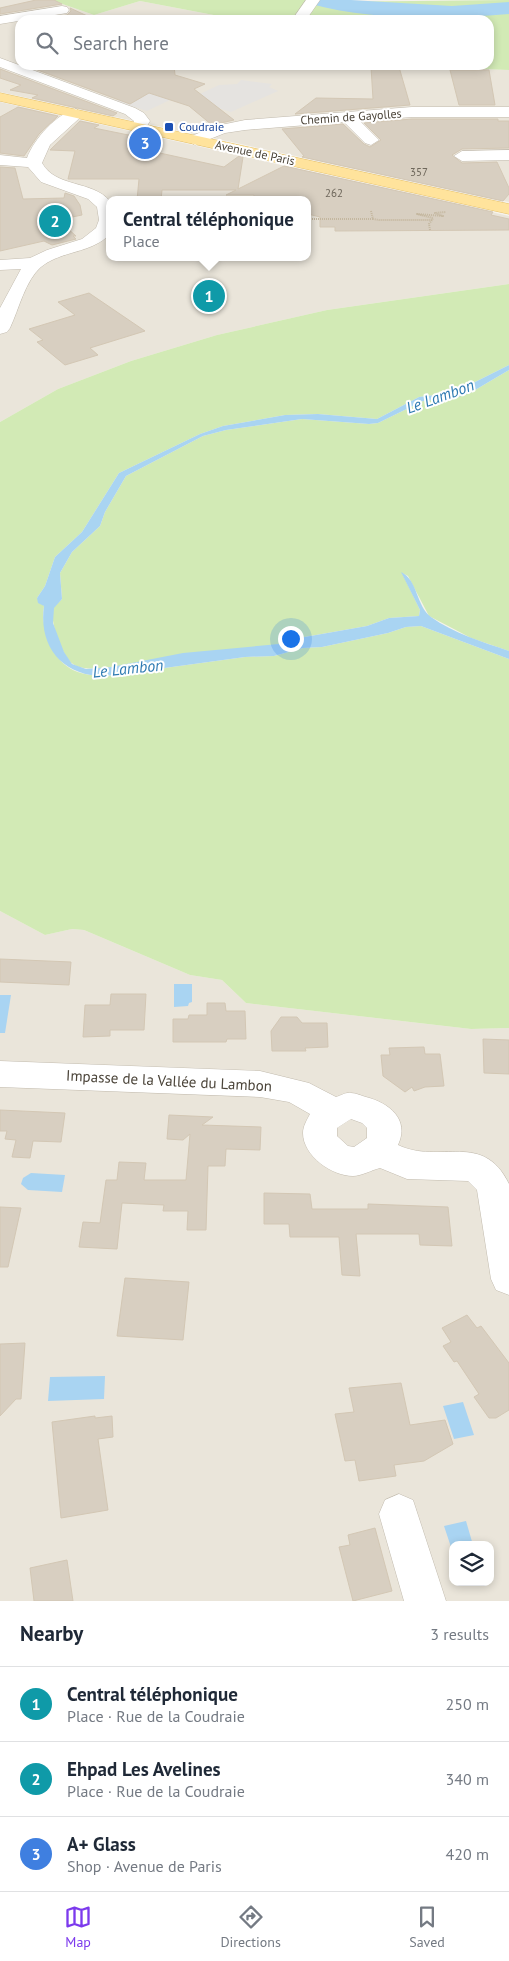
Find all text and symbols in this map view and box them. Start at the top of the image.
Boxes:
search box [15,15,494,70]
icon: search [33,29,61,57]
text: Search here [73,31,169,55]
street label: Chemin de Gayolles [300,105,402,128]
place label: Coudraie [179,119,224,134]
marker: Coudraie [163,121,175,133]
pin: 3 [129,124,161,162]
street label: Avenue de Paris [214,137,296,168]
house number: 357 [410,165,428,179]
house number: 262 [325,186,343,200]
popup [106,196,311,261]
pin: 2 [39,202,71,240]
text: Central téléphonique [123,207,294,231]
text: Place [123,231,160,251]
pin: 1 [193,277,225,315]
water label: Le Lambon [403,374,477,418]
your location [278,626,304,652]
water label: Le Lambon [92,654,164,682]
street label: Impasse de la Vallée du Lambon [66,1066,272,1095]
map controls [449,1541,494,1586]
button: layers [449,1541,494,1586]
text: Nearby [20,1620,83,1647]
text: 3 results [430,1624,489,1644]
text: Central téléphonique [67,1682,238,1706]
text: 1 [31,1694,41,1714]
text: 250 m [446,1694,489,1714]
text: Place · Rue de la Coudraie [67,1706,245,1726]
text: Ehpad Les Avelines [67,1757,221,1781]
text: 2 [31,1769,41,1789]
text: 340 m [446,1769,489,1789]
text: Place · Rue de la Coudraie [67,1781,245,1801]
text: A+ Glass [67,1832,136,1856]
text: 3 [31,1844,41,1864]
text: 420 m [446,1844,489,1864]
text: Shop · Avenue de Paris [67,1856,222,1876]
tab: Map [64,1903,92,1951]
tab: Directions [220,1903,281,1951]
tab: Saved [409,1903,445,1951]

